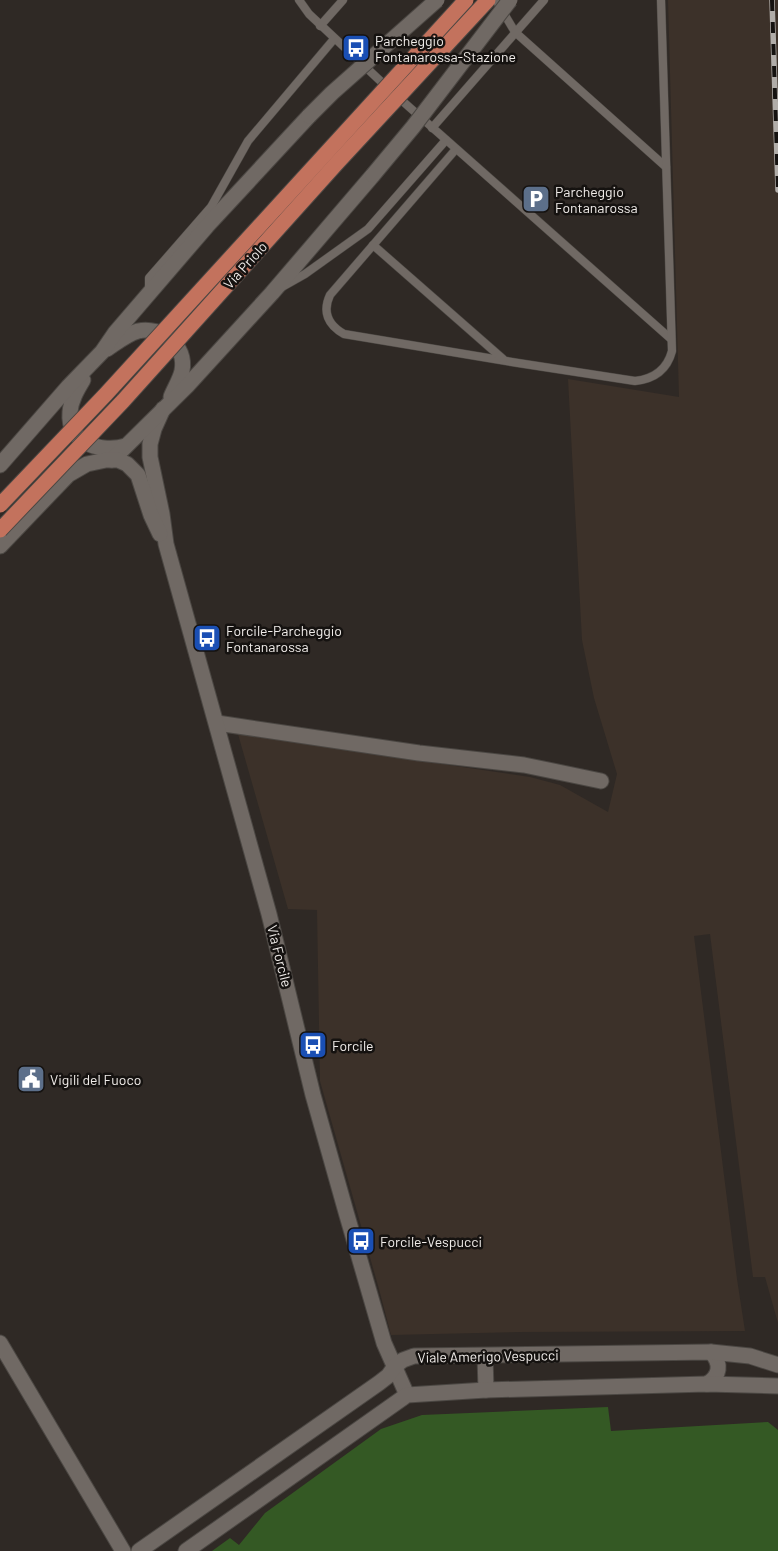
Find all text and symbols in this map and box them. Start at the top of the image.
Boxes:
place label: Parcheggio Fontanarossa-Stazione [375,32,516,65]
bus stop icon: Parcheggio Fontanarossa-Stazione [341,33,371,63]
place label: Parcheggio Fontanarossa [555,183,638,216]
parking icon: Parcheggio Fontanarossa [521,184,551,214]
street label: Via Priolo [220,238,270,292]
place label: Forcile-Parcheggio Fontanarossa [226,622,342,655]
bus stop icon: Forcile-Parcheggio Fontanarossa [192,623,222,653]
street label: Via Forcile [264,923,296,989]
bus stop icon: Forcile [298,1030,328,1060]
place label: Forcile [332,1037,374,1054]
public building icon: Vigili del Fuoco [16,1064,46,1094]
place label: Vigili del Fuoco [50,1071,141,1088]
bus stop icon: Forcile-Vespucci [346,1226,376,1256]
place label: Forcile-Vespucci [380,1233,482,1250]
street label: Viale Amerigo Vespucci [417,1346,559,1366]

